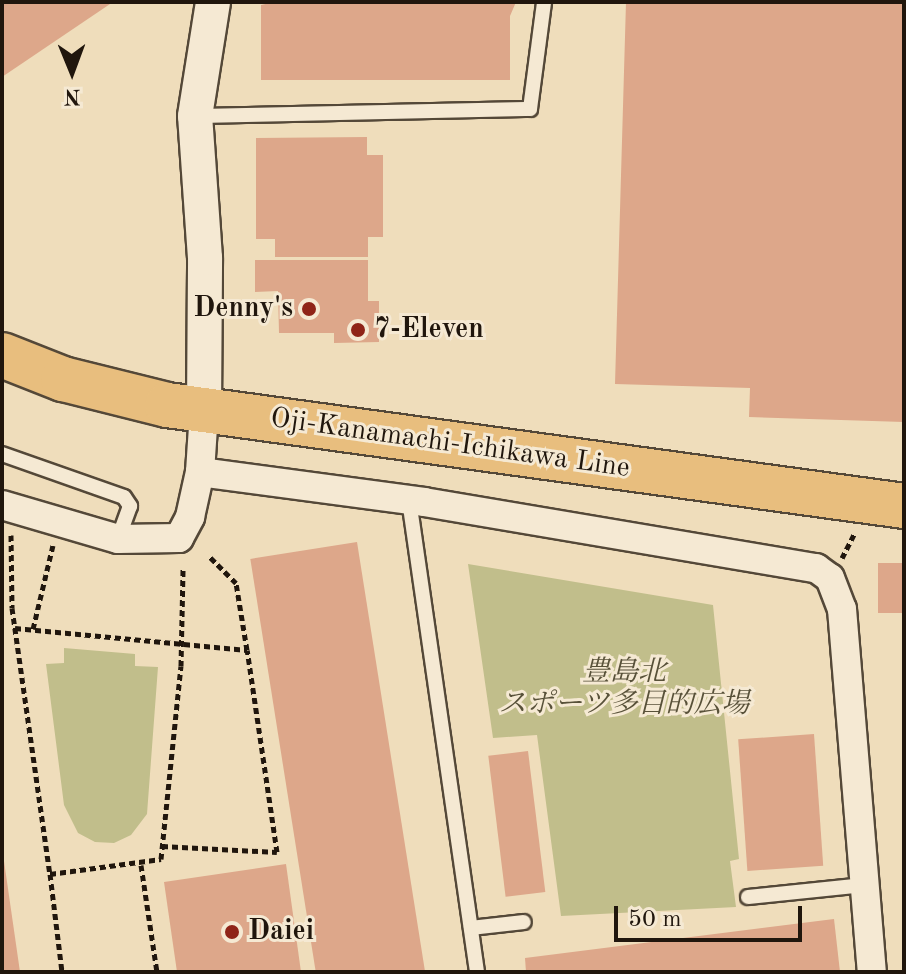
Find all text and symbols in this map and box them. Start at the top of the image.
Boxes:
north arrow [32,32,112,112]
text: N [64,85,81,107]
place label: Denny's [193,292,293,326]
marker: Denny's [300,300,318,318]
place label: 7-Eleven [374,313,484,347]
marker: 7-Eleven [349,321,367,339]
street label: Oji-Kanamachi-Ichikawa Line [268,402,632,486]
park label: 豊島北 スポーツ多目的広場 [498,656,750,722]
scale bar [618,890,806,940]
text: 50 m [628,908,682,932]
place label: Daiei [248,915,314,949]
marker: Daiei [223,923,241,941]

